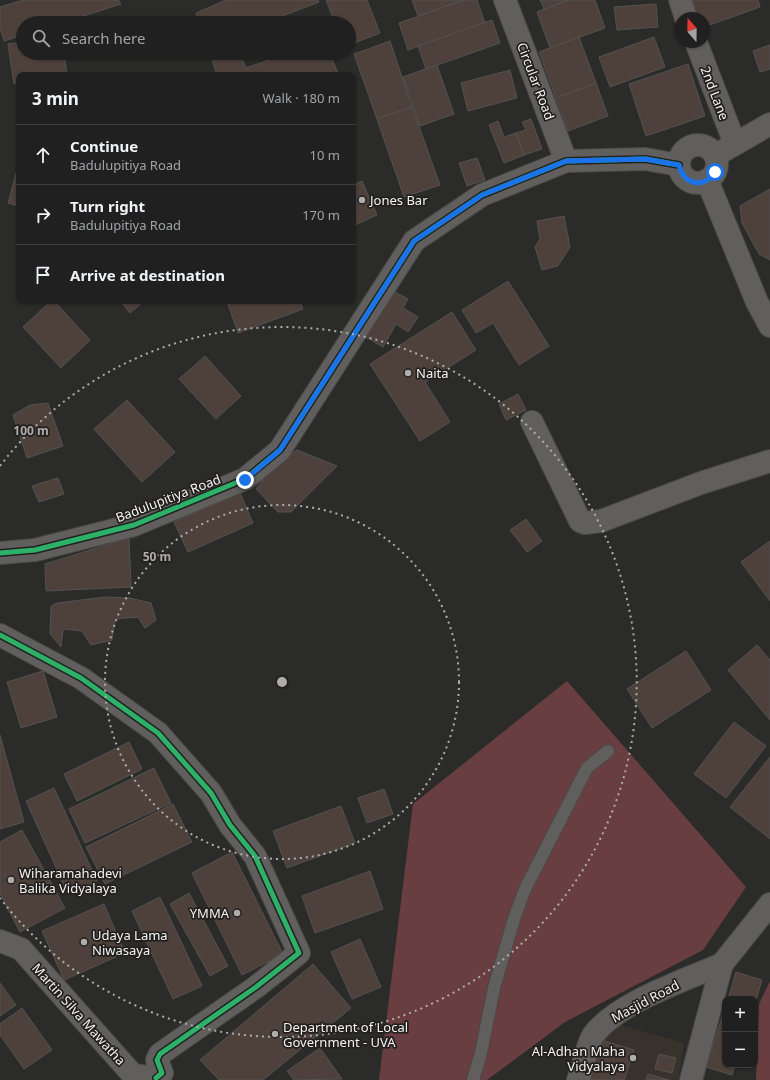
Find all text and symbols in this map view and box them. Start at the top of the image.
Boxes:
north arrow [674,12,710,48]
search box [16,16,356,60]
icon: search [30,27,52,49]
text: Search here [62,28,145,48]
street label: Circular Road [513,40,559,122]
street label: 2nd Lane [697,63,733,123]
text: 3 min [32,87,79,110]
text: Walk · 180 m [262,89,340,107]
text: Continue [70,136,138,156]
icon: ahead [32,144,54,166]
text: 10 m [310,146,340,164]
text: Badulupitiya Road [70,156,181,174]
route start [706,163,724,181]
place label: Jones Bar [368,191,428,209]
marker: Jones Bar [357,195,367,205]
text: Turn right [70,196,145,216]
icon: right [32,204,54,226]
text: 170 m [302,206,340,224]
text: Badulupitiya Road [70,216,181,234]
icon: arrive [32,264,54,286]
text: Arrive at destination [70,265,225,285]
place label: Naita [416,364,449,382]
marker: Naita [403,368,413,378]
text: 100 m [13,422,49,439]
street label: Badulupitiya Road [113,470,223,526]
route end [236,471,254,489]
text: 50 m [143,548,171,565]
centre of rings [275,675,289,689]
place label: Wiharamahadevi Balika Vidyalaya [19,864,122,897]
marker: Wiharamahadevi Balika Vidyalaya [6,875,16,885]
place label: YMMA [190,904,230,922]
marker: YMMA [232,908,242,918]
place label: Udaya Lama Niwasaya [92,926,168,959]
marker: Udaya Lama Niwasaya [79,937,89,947]
street label: Martin Silva Mawatha [28,959,130,1069]
street label: Masjid Road [608,976,682,1026]
map controls [722,996,758,1068]
button: + [722,996,758,1032]
place label: Department of Local Government - UVA [283,1018,408,1051]
marker: Department of Local Government - UVA [270,1029,280,1039]
button: − [722,1032,758,1068]
place label: Al-Adhan Maha Vidyalaya [532,1042,625,1075]
marker: Al-Adhan Maha Vidyalaya [628,1053,638,1063]

